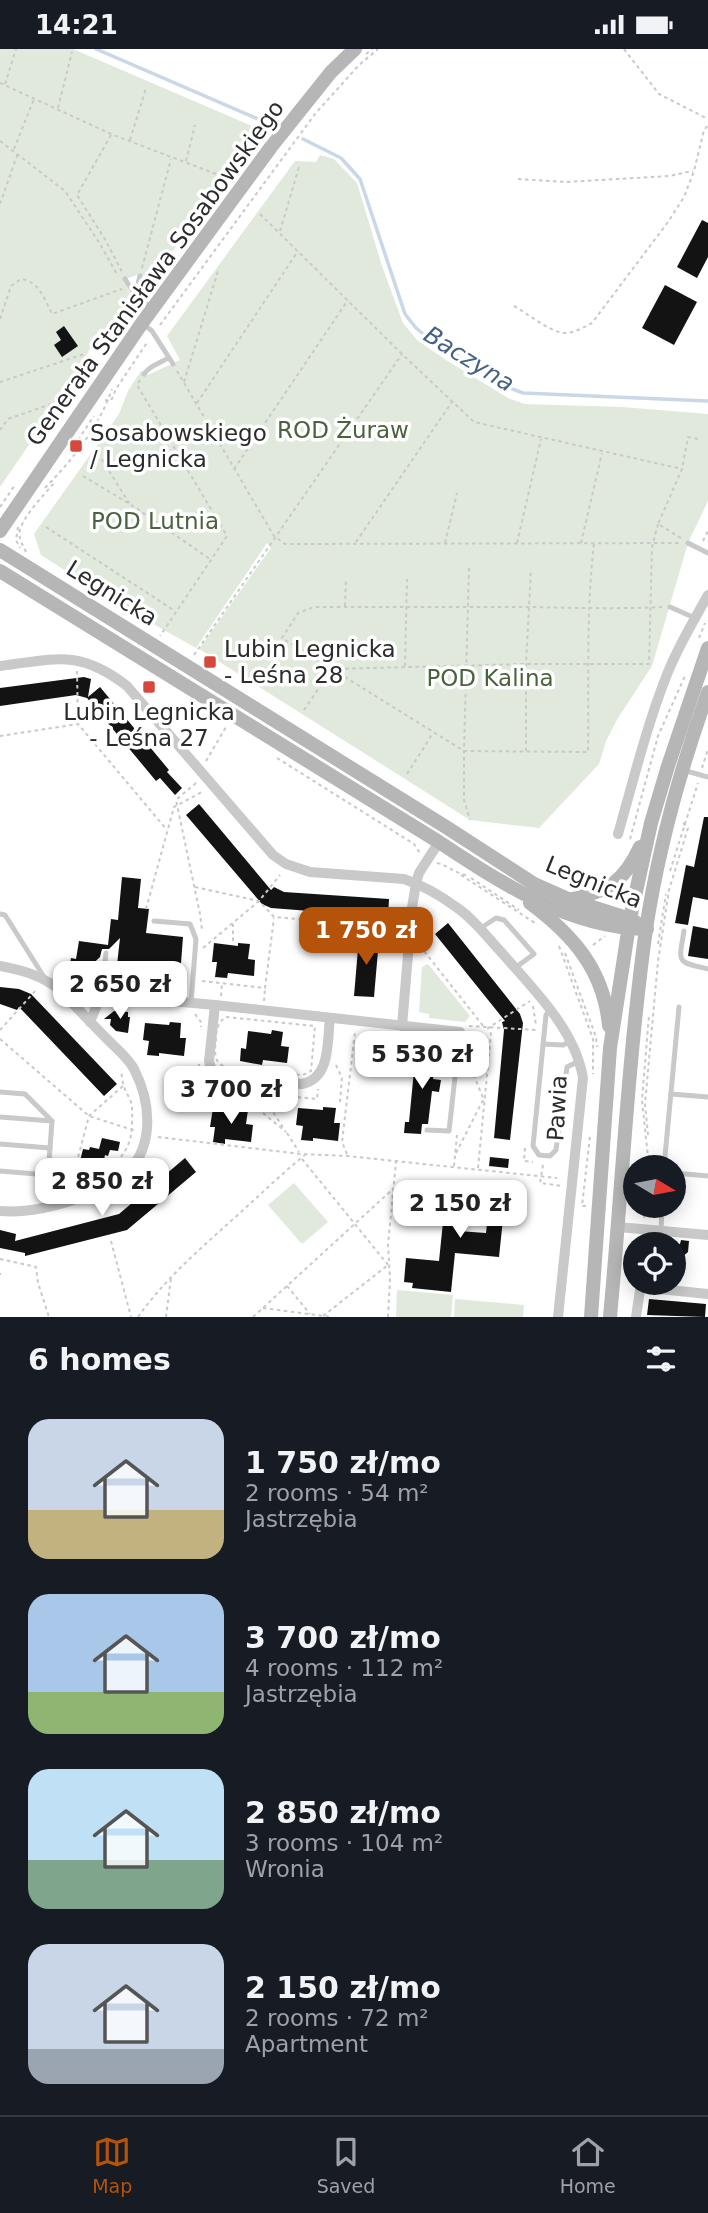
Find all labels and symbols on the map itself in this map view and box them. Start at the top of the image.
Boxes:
street label: Generała Stanisława Sosabowskiego [21,95,289,451]
water label: Baczyna [419,320,519,398]
park label: ROD Żuraw [277,416,409,443]
place label: Sosabowskiego / Legnicka [90,420,267,472]
marker: Sosabowskiego / Legnicka [68,438,84,454]
park label: POD Lutnia [91,508,219,534]
street label: Legnicka [62,555,162,631]
place label: Lubin Legnicka - Leśna 28 [224,636,396,688]
marker: Lubin Legnicka - Leśna 28 [202,654,218,670]
park label: POD Kalina [426,665,554,691]
marker: Lubin Legnicka - Leśna 27 [141,679,157,695]
place label: Lubin Legnicka - Leśna 27 [63,699,235,751]
street label: Legnicka [542,851,646,913]
pin: 1 750 zł [294,907,438,967]
pin: 2 650 zł [48,961,192,1021]
pin: 5 530 zł [350,1031,494,1091]
pin: 3 700 zł [159,1067,303,1126]
street label: Pawia [542,1074,572,1142]
north arrow [623,1155,686,1218]
pin: 2 850 zł [30,1159,174,1218]
pin: 2 150 zł [388,1181,532,1240]

